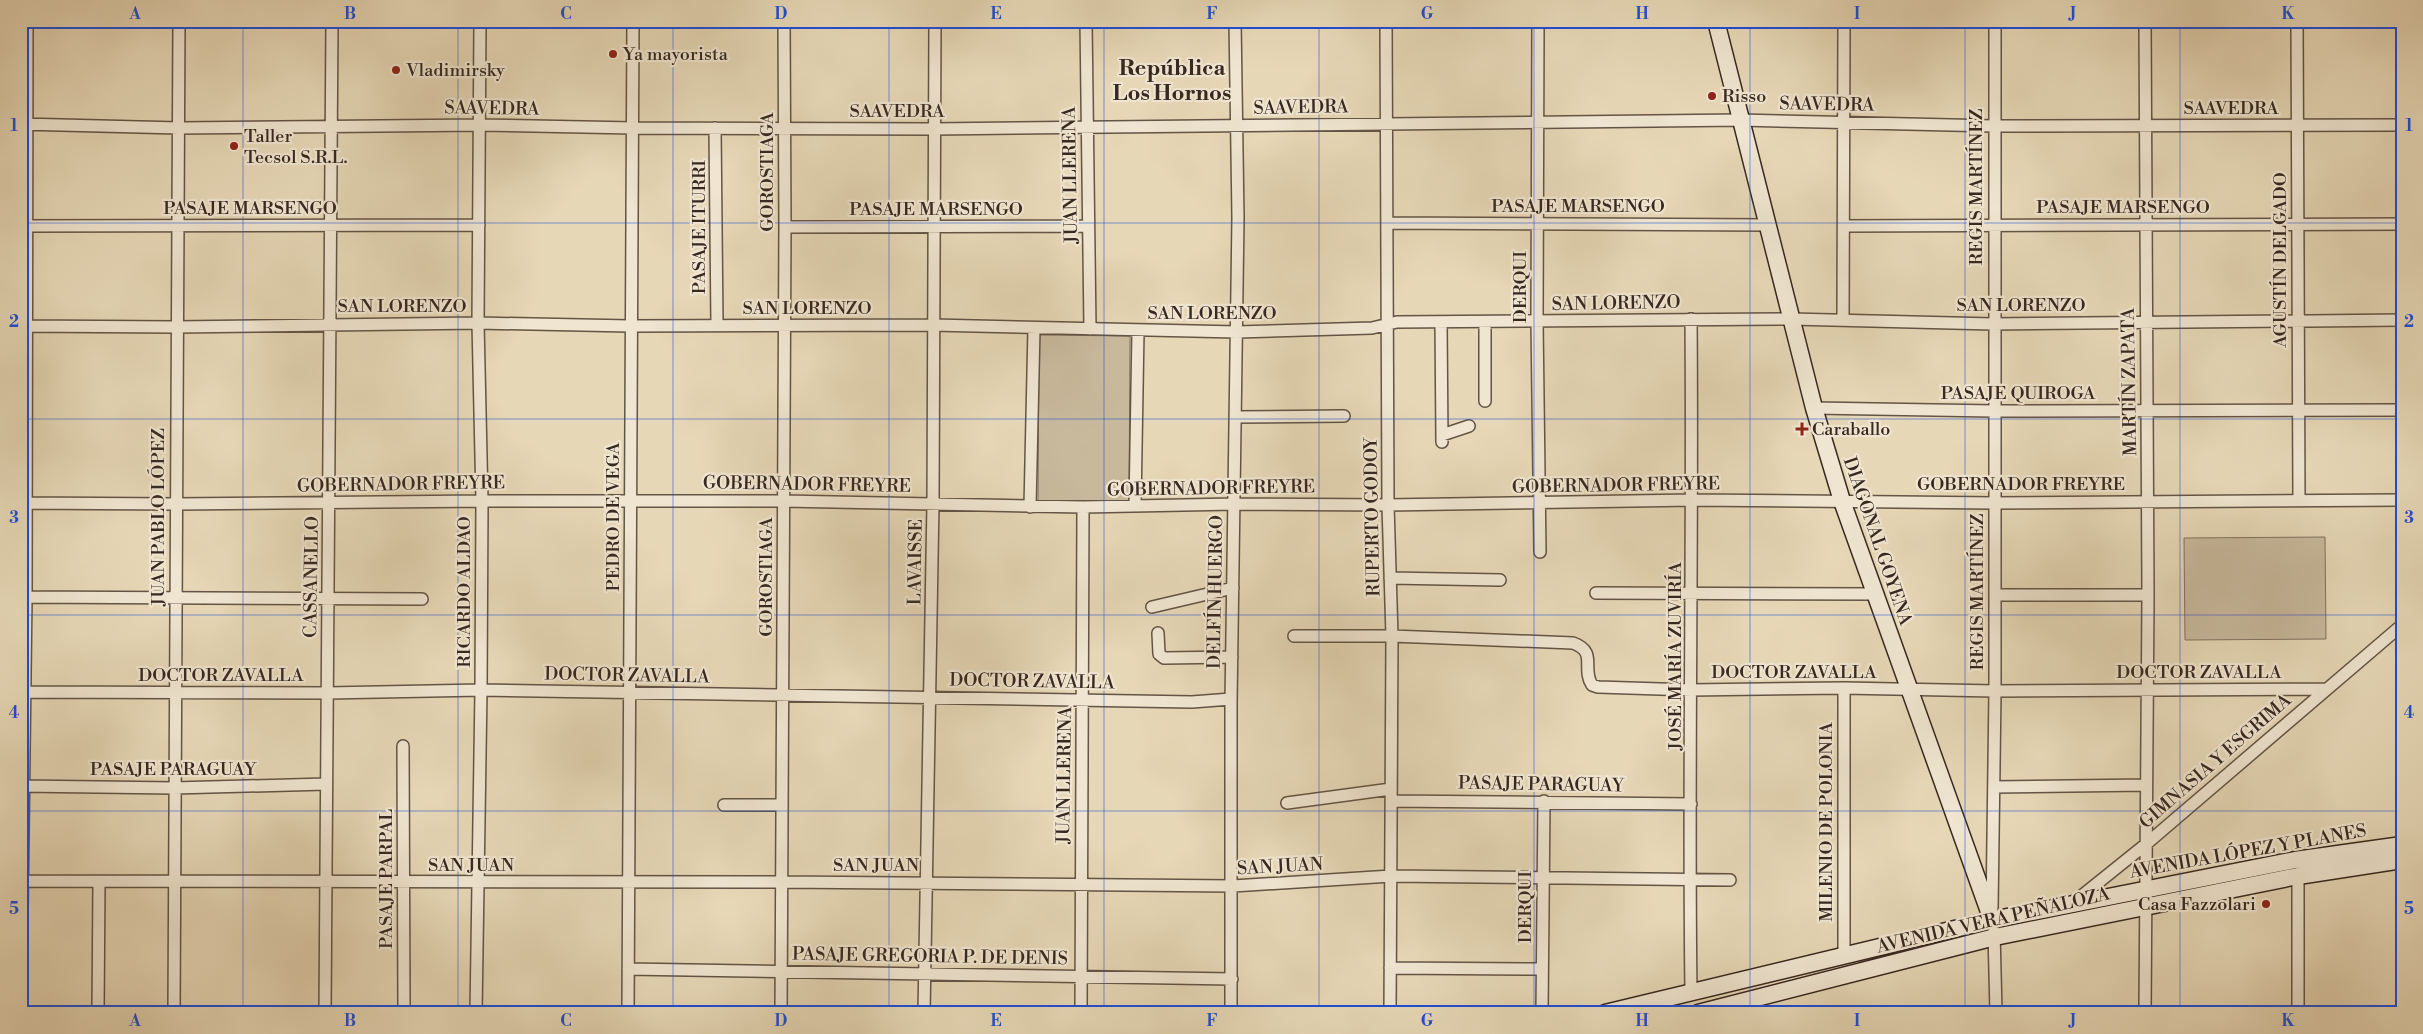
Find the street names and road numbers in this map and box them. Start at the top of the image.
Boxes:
street label: SAAVEDRA [1779,92,1875,117]
street label: SAAVEDRA [1253,95,1349,120]
street label: SAAVEDRA [444,96,540,121]
street label: SAAVEDRA [2183,97,2279,120]
street label: SAAVEDRA [849,100,945,123]
street label: JUAN LLERENA [1058,106,1083,245]
street label: REGIS MARTÍNEZ [1965,109,1988,265]
street label: GOROSTIAGA [756,112,779,232]
street label: PASAJE ITURRI [688,160,711,294]
street label: AGUSTÍN DELGADO [2269,172,2292,349]
street label: PASAJE MARSENGO [1491,195,1665,218]
street label: PASAJE MARSENGO [2036,196,2210,219]
street label: PASAJE MARSENGO [163,197,337,220]
street label: PASAJE MARSENGO [849,198,1023,221]
street label: DERQUI [1509,251,1532,323]
street label: SAN LORENZO [1551,291,1681,316]
street label: SAN LORENZO [1957,294,2085,317]
street label: SAN LORENZO [338,295,466,318]
street label: SAN LORENZO [743,297,871,320]
street label: SAN LORENZO [1148,302,1276,325]
street label: MARTÍN ZAPATA [2117,307,2142,456]
street label: PASAJE QUIROGA [1941,382,2096,405]
street label: JUAN PABLO LÓPEZ [147,428,170,607]
street label: RUPERTO GODOY [1360,436,1385,597]
street label: PEDRO DE VEGA [602,442,625,592]
street label: DIAGONAL GOYENA [1838,454,1917,629]
street label: GOBERNADOR FREYRE [297,471,505,498]
street label: GOBERNADOR FREYRE [703,471,911,498]
street label: GOBERNADOR FREYRE [1512,472,1720,499]
street label: GOBERNADOR FREYRE [1917,473,2125,496]
street label: GOBERNADOR FREYRE [1107,475,1315,502]
street label: REGIS MARTÍNEZ [1966,514,1989,670]
street label: DELFÍN HUERGO [1203,515,1228,669]
street label: CASSANELLO [299,516,324,638]
street label: RICARDO ALDAO [453,516,476,668]
street label: GOROSTIAGA [755,517,778,637]
street label: LAVAISSE [903,519,928,605]
street label: JOSÉ MARÍA ZUVIRÍA [1664,561,1687,751]
street label: DOCTOR ZAVALLA [1711,661,1877,684]
street label: DOCTOR ZAVALLA [2116,661,2282,684]
street label: DOCTOR ZAVALLA [544,663,711,688]
street label: DOCTOR ZAVALLA [138,664,304,687]
street label: DOCTOR ZAVALLA [949,669,1116,694]
street label: GIMNASIA Y ESGRIMA [2135,689,2297,834]
street label: JUAN LLERENA [1052,706,1077,845]
street label: MILENIO DE POLONIA [1815,721,1838,922]
street label: PASAJE PARAGUAY [90,758,257,781]
street label: PASAJE PARAGUAY [1458,772,1625,797]
street label: PASAJE PARPAL [375,809,398,949]
street label: AVENIDA LÓPEZ Y PLANES [2127,819,2368,884]
street label: SAN JUAN [1236,853,1324,880]
street label: SAN JUAN [428,854,515,877]
street label: SAN JUAN [833,854,920,877]
street label: DERQUI [1514,871,1537,943]
street label: AVENIDA VERA PEÑALOZA [1873,881,2112,959]
street label: PASAJE GREGORIA P. DE DENIS [792,943,1068,970]

